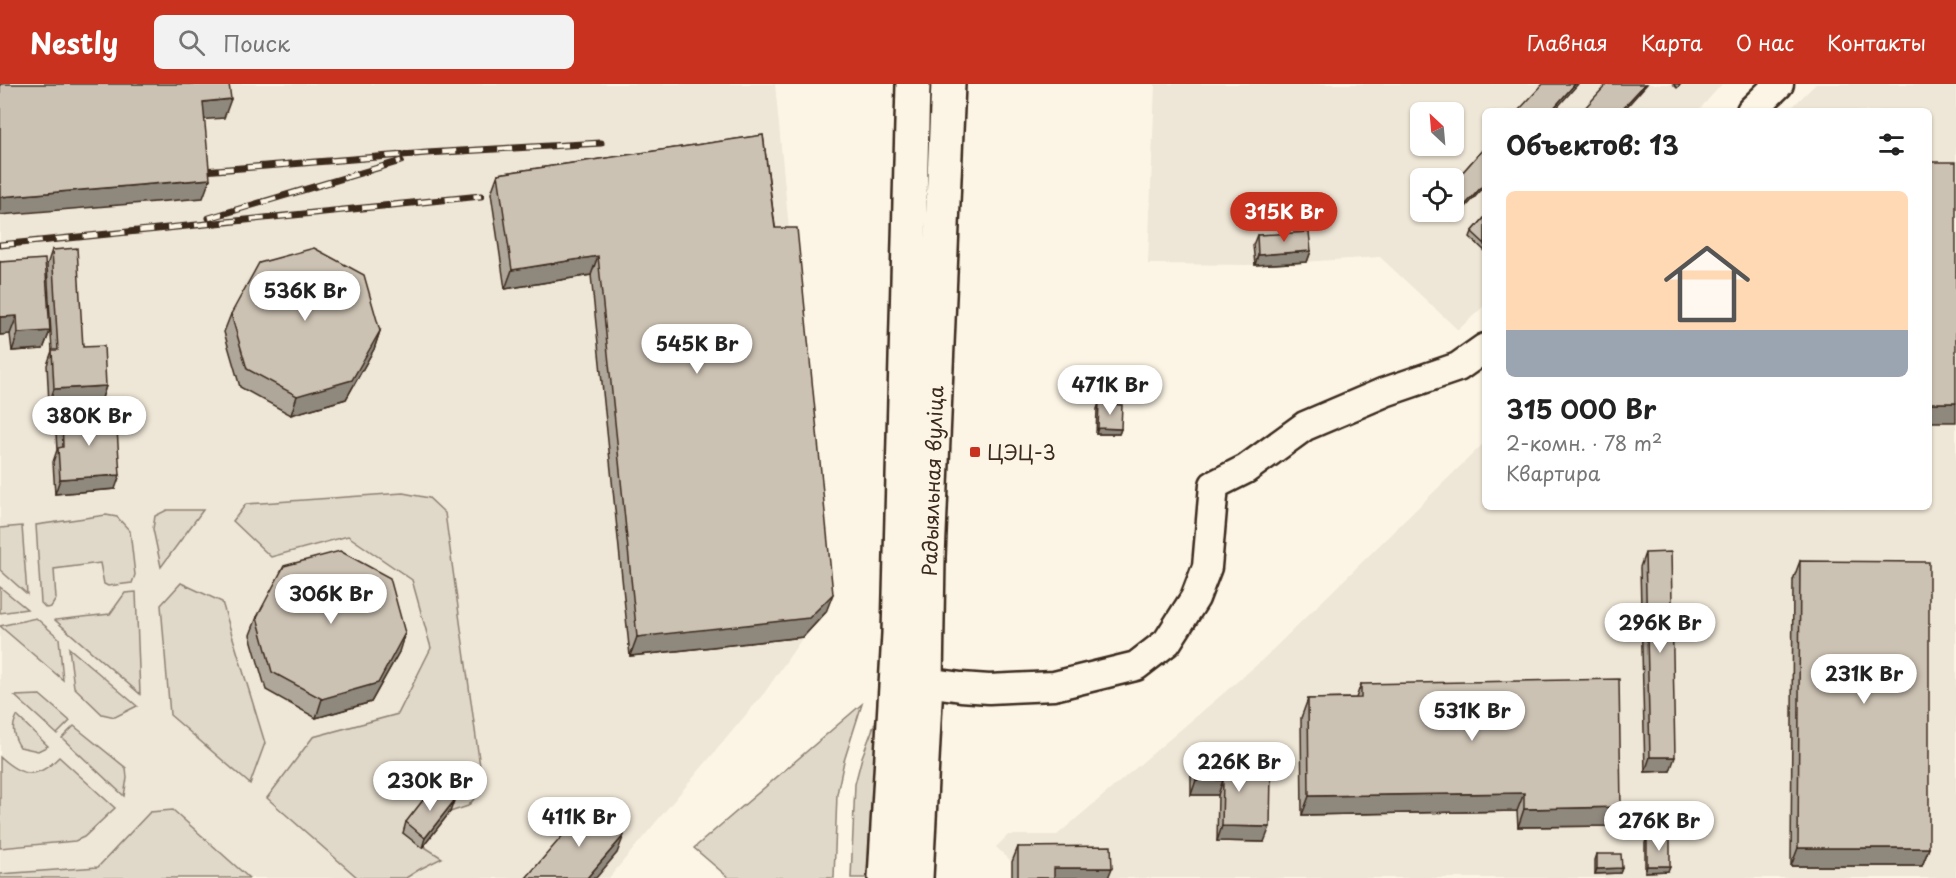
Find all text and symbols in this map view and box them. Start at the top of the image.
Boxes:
search box [154,15,574,69]
text: Nestly [30,21,118,64]
icon: search [175,26,208,59]
text: Поиск [223,26,290,59]
text: Главная [1527,26,1608,58]
text: Карта [1641,26,1703,58]
text: О нас [1736,26,1794,58]
text: Контакты [1827,26,1926,58]
north arrow [1410,102,1464,156]
map controls [1410,102,1464,222]
text: Объектов: 13 [1506,125,1679,164]
icon: filters [1875,128,1908,161]
button: locate [1410,168,1464,222]
pin: 315K Br [1229,192,1339,243]
text: 315K Br [1244,196,1324,226]
icon: home [1653,230,1761,338]
pin: 536K Br [250,271,360,322]
text: 536K Br [263,275,347,305]
pin: 545K Br [642,324,752,375]
text: 545K Br [655,328,739,358]
pin: 471K Br [1055,365,1165,416]
text: 471K Br [1072,369,1148,399]
street label: Радыяльная вуліца [914,385,950,577]
text: 315 000 Br [1506,389,1656,428]
pin: 380K Br [34,396,144,447]
text: 380K Br [46,400,132,430]
text: 2-комн. · 78 m² [1506,428,1662,458]
place label: ЦЭЦ-3 [987,437,1056,467]
marker: ЦЭЦ-3 [968,445,982,459]
text: Квартира [1506,458,1600,488]
pin: 306K Br [276,574,386,625]
text: 306K Br [289,578,373,608]
pin: 296K Br [1605,603,1715,654]
text: 296K Br [1619,607,1701,637]
pin: 231K Br [1809,654,1919,705]
text: 231K Br [1825,658,1903,688]
pin: 531K Br [1417,691,1527,742]
text: 531K Br [1433,695,1511,725]
pin: 226K Br [1184,742,1294,793]
text: 226K Br [1197,746,1281,776]
pin: 230K Br [375,761,485,812]
text: 230K Br [387,765,473,795]
pin: 411K Br [524,797,634,848]
text: 411K Br [542,801,616,831]
pin: 276K Br [1604,801,1714,852]
text: 276K Br [1618,805,1700,835]

